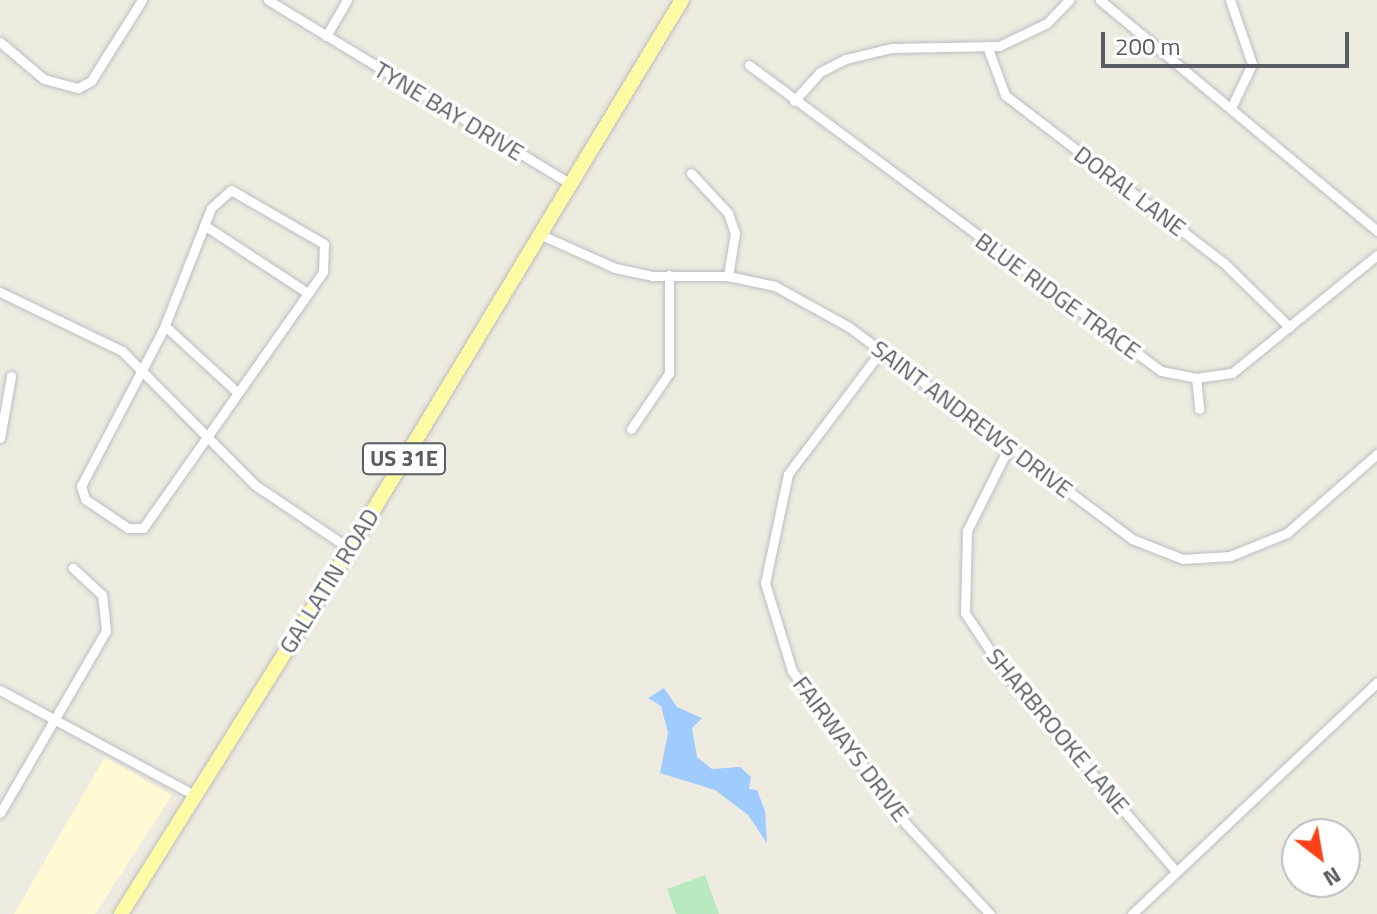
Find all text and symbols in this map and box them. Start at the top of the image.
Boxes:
scale bar [1105,16,1353,66]
text: 200 m [1115,28,1181,64]
street label: TYNE BAY DRIVE [369,55,529,167]
street label: DORAL LANE [1068,140,1192,242]
street label: BLUE RIDGE TRACE [970,226,1146,366]
street label: SAINT ANDREWS DRIVE [866,334,1078,504]
road number: US 31E [360,441,448,477]
street label: GALLATIN ROAD [273,503,385,659]
street label: SHARBROOKE LANE [980,642,1136,820]
street label: FAIRWAYS DRIVE [787,671,915,827]
north arrow [1281,818,1361,898]
text: N [1317,858,1348,895]

